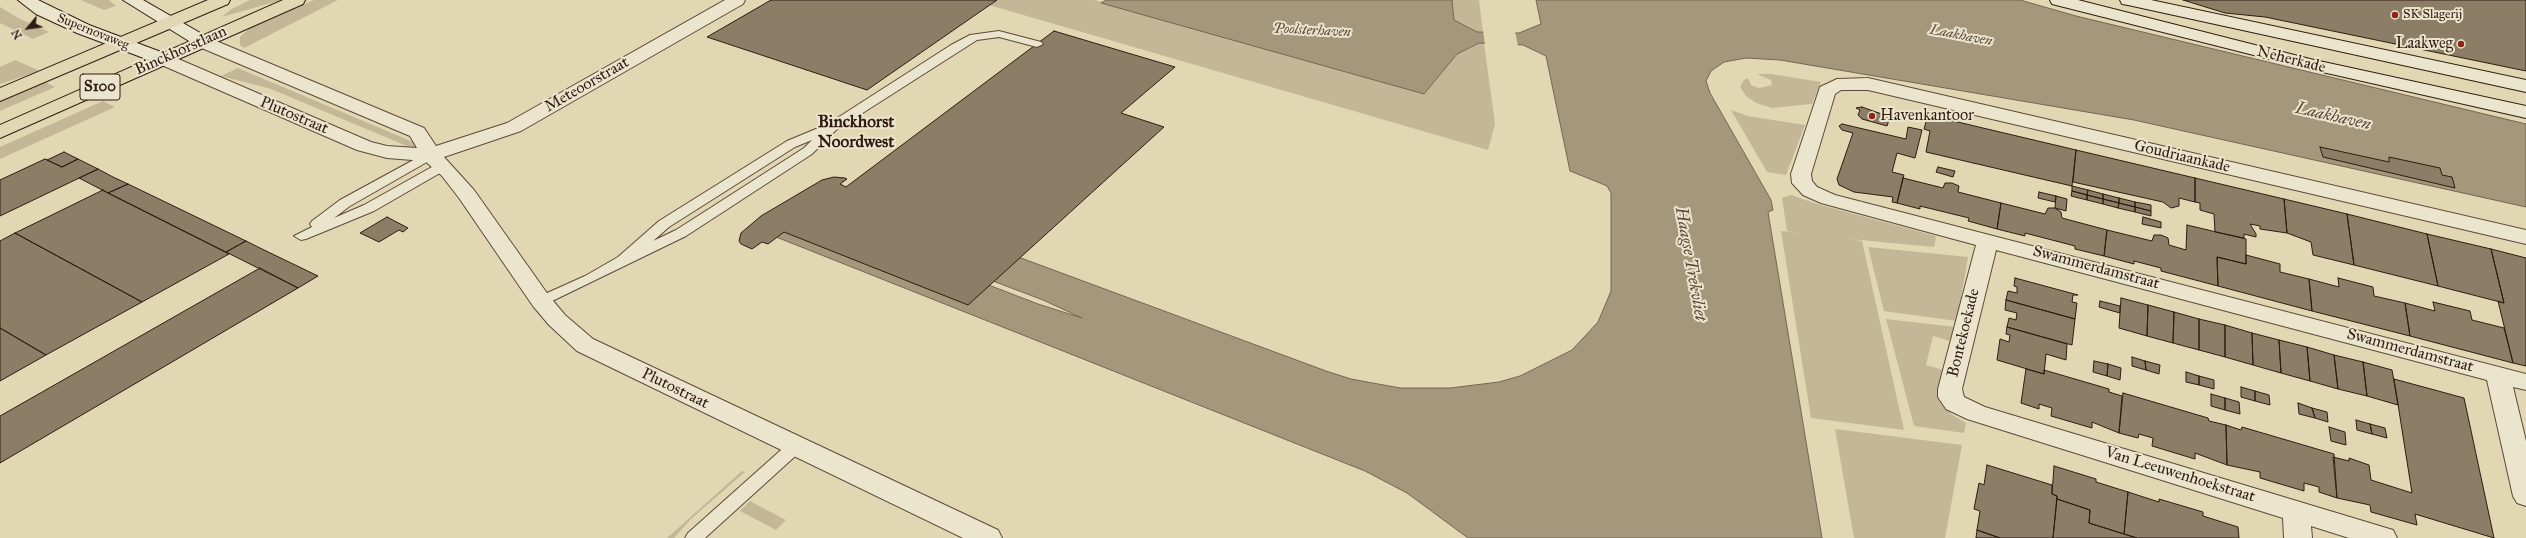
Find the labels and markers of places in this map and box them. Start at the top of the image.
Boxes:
place label: SK Slagerij [2403,7,2462,23]
marker: SK Slagerij [2390,10,2400,20]
place label: Laakweg [2396,34,2453,54]
marker: Laakweg [2456,39,2466,49]
place label: Havenkantoor [1880,106,1974,126]
marker: Havenkantoor [1867,111,1877,121]

